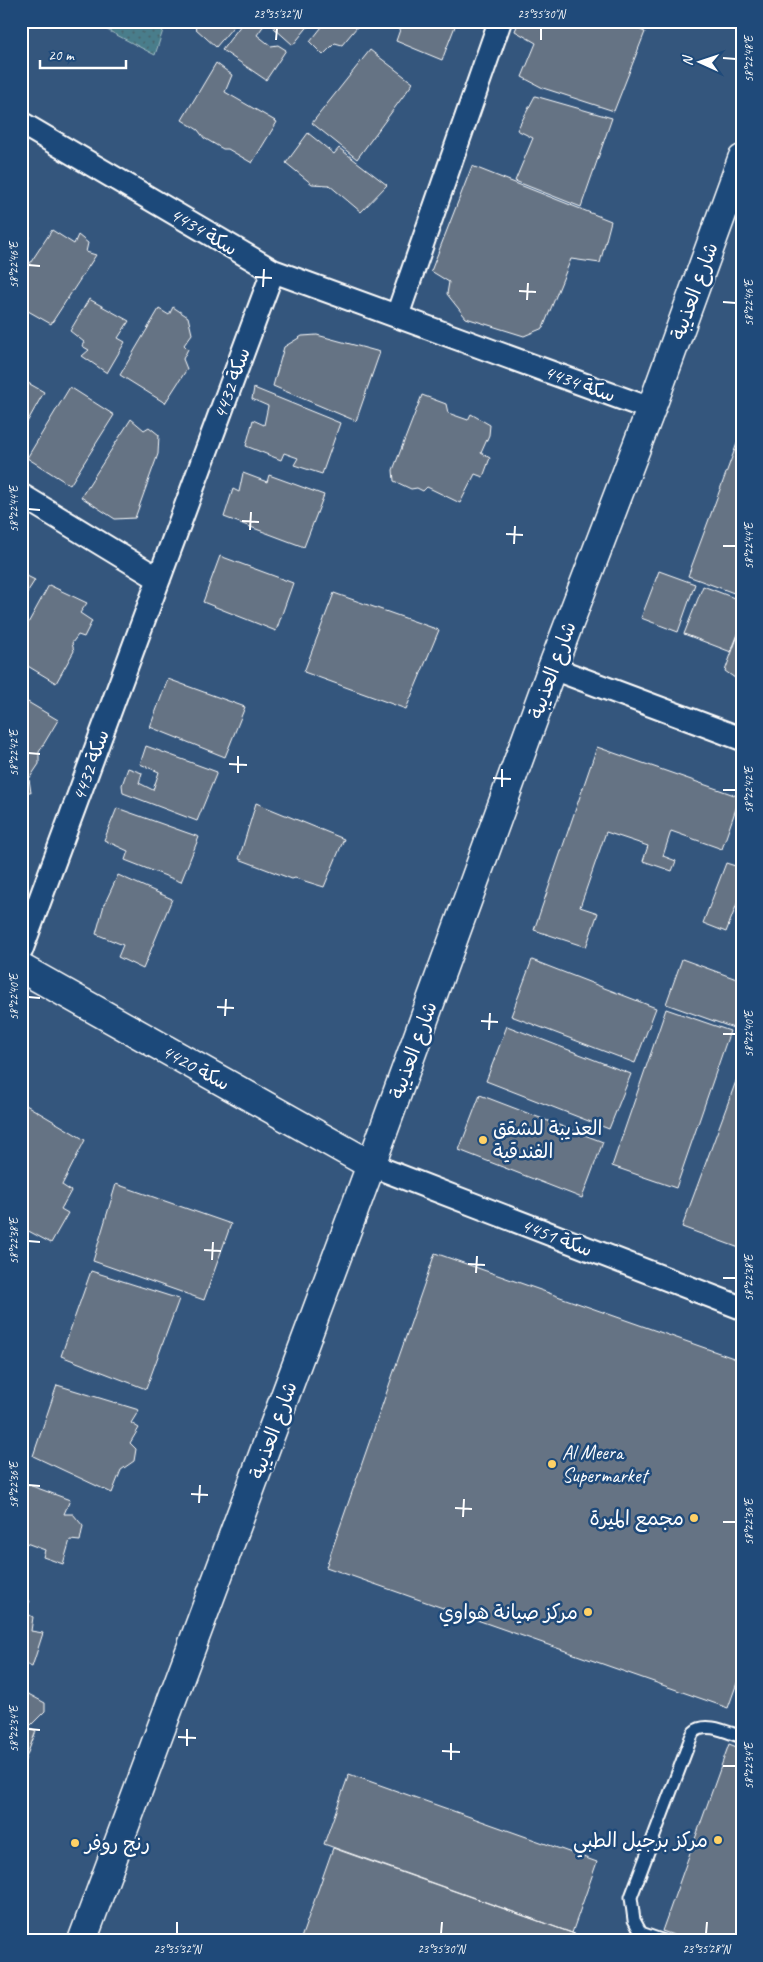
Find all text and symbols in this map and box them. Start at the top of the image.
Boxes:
text: 23°35'32"N [253,6,302,22]
text: 23°35'30"N [517,6,566,22]
text: 58°22'48"E [741,34,757,82]
scale bar [40,38,126,70]
north arrow [676,38,726,88]
text: 20 m [48,46,75,65]
text: N [679,54,696,66]
street label: سكة 4434 [166,202,242,261]
street label: شارع العذيبة [665,239,725,344]
text: 58°22'46"E [6,240,22,288]
text: 58°22'46"E [741,278,757,326]
street label: سكة 4432 [207,344,256,422]
street label: سكة 4434 [541,359,619,408]
text: 58°22'44"E [6,484,22,532]
text: 58°22'44"E [741,521,757,569]
street label: شارع العذيبة [523,618,583,723]
street label: سكة 4432 [66,726,115,804]
text: 58°22'42"E [6,728,22,776]
text: 58°22'42"E [741,765,757,813]
text: 58°22'40"E [6,972,22,1020]
street label: شارع العذيبة [384,998,444,1103]
text: 58°22'40"E [741,1009,757,1057]
street label: سكة 4420 [157,1039,234,1096]
place label: العذيبة للشقق الفندقية [493,1116,602,1164]
marker: العذيبة للشقق الفندقية [477,1134,489,1146]
street label: سكة 4451 [518,1213,596,1262]
text: 58°22'38"E [6,1216,22,1264]
text: 58°22'38"E [741,1253,757,1301]
street label: شارع العذيبة [244,1378,304,1483]
place label: Al Meera Supermarket [562,1440,650,1488]
marker: Al Meera Supermarket [546,1458,558,1470]
text: 58°22'36"E [6,1460,22,1508]
text: 58°22'36"E [741,1497,757,1545]
place label: مجمع الميرة [590,1506,684,1533]
marker: مجمع الميرة [688,1512,700,1524]
place label: مركز صيانة هواوي [439,1600,578,1627]
marker: مركز صيانة هواوي [582,1606,594,1618]
text: 58°22'34"E [6,1704,22,1752]
text: 58°22'34"E [741,1741,757,1789]
place label: مركز برجيل الطبي [573,1828,708,1858]
place label: رنج روفر [83,1831,150,1857]
marker: مركز برجيل الطبي [712,1834,724,1846]
marker: رنج روفر [69,1837,81,1849]
text: 23°35'32"N [153,1941,202,1957]
text: 23°35'30"N [417,1941,466,1957]
text: 23°35'28"N [682,1941,731,1957]

